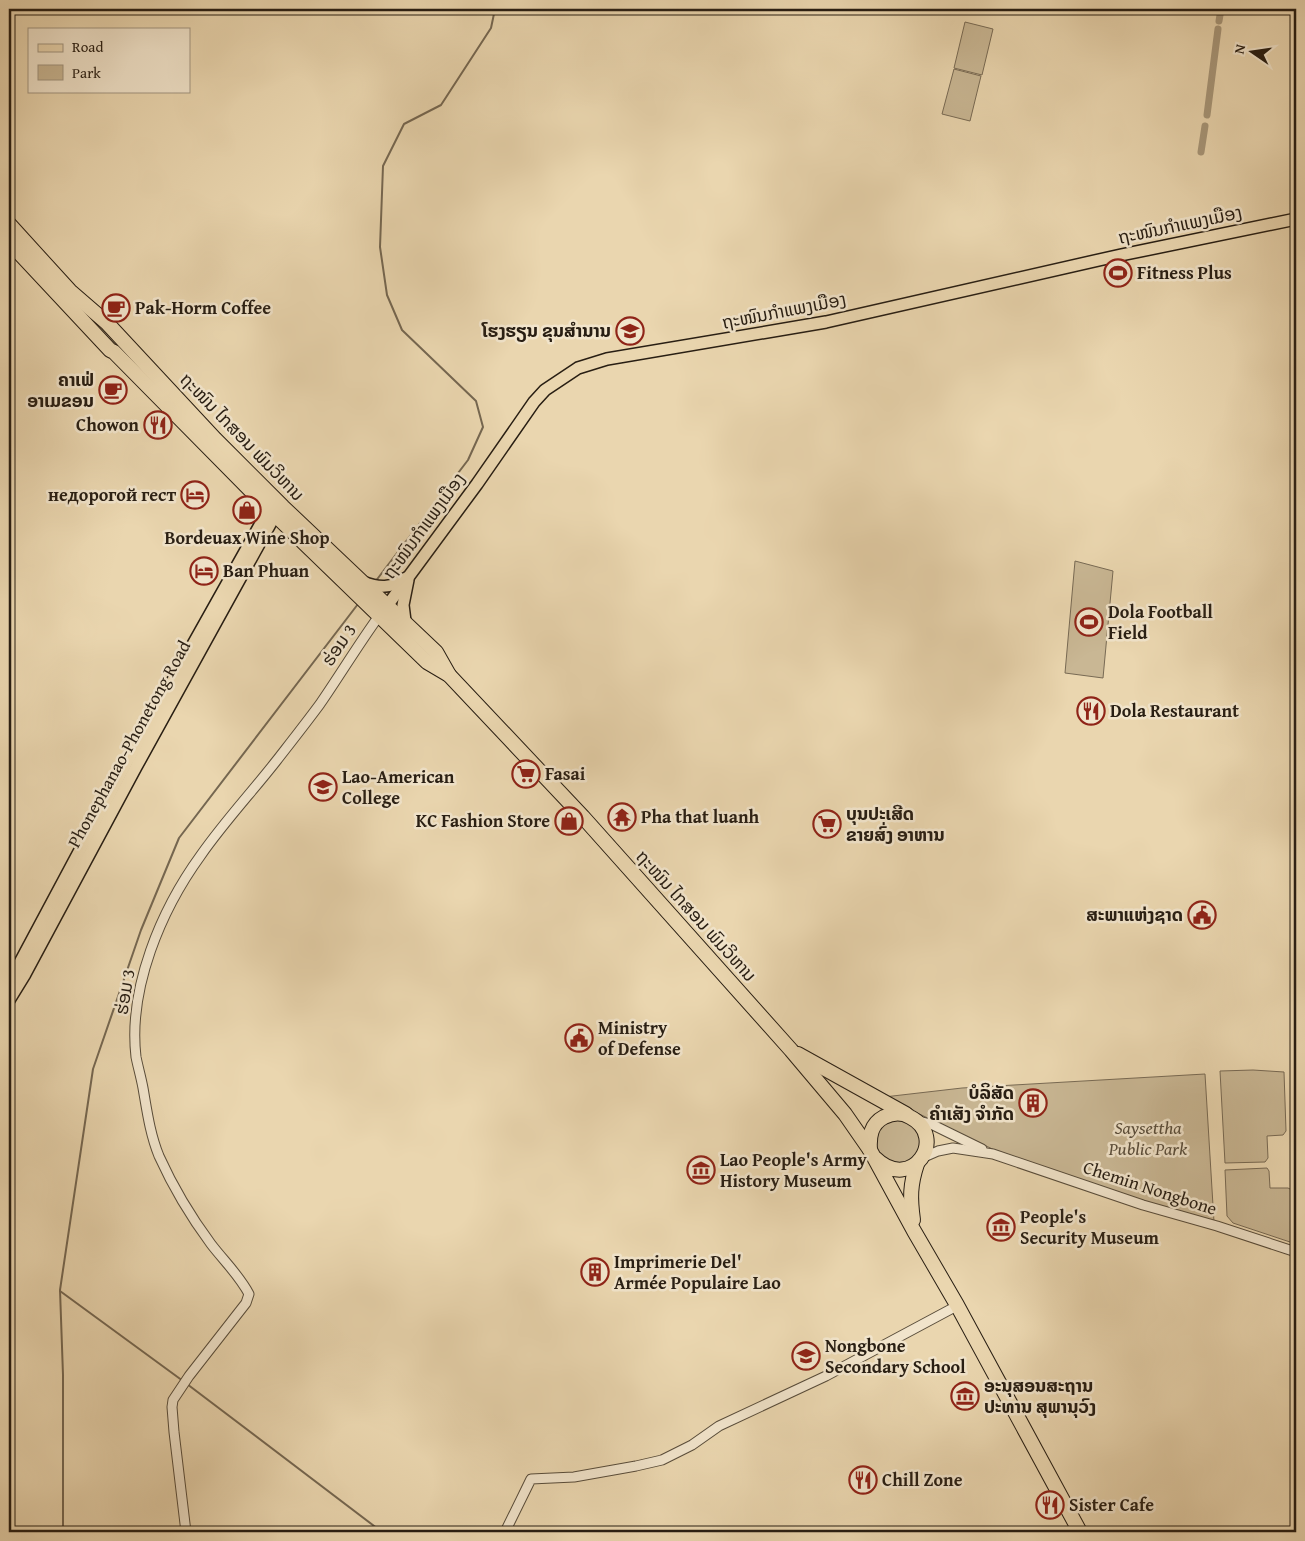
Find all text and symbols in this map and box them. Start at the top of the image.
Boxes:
legend [28,28,190,92]
north arrow [1228,28,1278,78]
text: Road [72,36,103,57]
text: N [1229,42,1250,56]
text: Park [72,62,101,83]
street label: ຖະໜົນກຳແພງເມືອງ [1115,198,1244,251]
sports icon: Fitness Plus [1103,258,1133,288]
place label: Fitness Plus [1137,259,1232,286]
street label: ຖະໜົນກຳແພງເມືອງ [719,285,848,336]
cafe icon: Pak-Horm Coffee [101,293,131,323]
place label: Pak-Horm Coffee [135,294,271,321]
school or university icon: ໂຮງຮຽນ ຂຸນສຳນານ [615,316,645,346]
place label: ໂຮງຮຽນ ຂຸນສຳນານ [480,317,611,344]
place label: ຄາເຟ່ ອາເມຂອນ [27,366,94,414]
street label: ຖະໜົນ ໄກສອນ ພົມວິຫານ [174,366,311,507]
cafe icon: ຄາເຟ່ ອາເມຂອນ [98,375,128,405]
restaurant icon: Chowon [143,410,173,440]
place label: Chowon [76,411,139,438]
street label: ຖະໜົນກຳແພງເມືອງ [376,467,472,585]
hotel icon: недорогой гест [180,480,210,510]
place label: недорогой гест [48,481,176,508]
shop icon: Bordeuax Wine Shop [232,495,262,525]
place label: Bordeuax Wine Shop [164,524,330,551]
hotel icon: Ban Phuan [189,556,219,586]
place label: Ban Phuan [223,557,310,584]
place label: Dola Football Field [1108,598,1213,646]
sports icon: Dola Football Field [1074,607,1104,637]
street label: ຮ່ອມ 3 [315,618,363,671]
street label: Phonephanao-Phonetong Road [60,635,197,852]
restaurant icon: Dola Restaurant [1076,696,1106,726]
place label: Dola Restaurant [1110,697,1239,724]
supermarket icon: Fasai [511,759,541,789]
place label: Fasai [545,760,586,787]
place label: Lao-American College [342,763,455,811]
school or university icon: Lao-American College [308,772,338,802]
place label: ບຸນປະເສີດ ຂາຍສົ່ງ ອາຫານ [846,800,945,848]
temple icon: Pha that luanh [607,802,637,832]
place label: Pha that luanh [641,803,760,830]
shop icon: KC Fashion Store [554,806,584,836]
place label: KC Fashion Store [416,807,550,834]
supermarket icon: ບຸນປະເສີດ ຂາຍສົ່ງ ອາຫານ [812,809,842,839]
street label: ຖະໜົນ ໄກສອນ ພົມວິຫານ [630,844,763,988]
public building icon: ສະພາແຫ່ງຊາດ [1187,900,1217,930]
place label: ສະພາແຫ່ງຊາດ [1086,901,1183,928]
street label: ຮ່ອມ 3 [108,967,141,1017]
place label: Ministry of Defense [598,1014,681,1062]
public building icon: Ministry of Defense [564,1023,594,1053]
place label: ບໍລິສັດ ຄຳເສັງ ຈຳກັດ [929,1079,1014,1127]
building icon: ບໍລິສັດ ຄຳເສັງ ຈຳກັດ [1018,1088,1048,1118]
park label: Saysettha Public Park [1108,1114,1188,1162]
place label: Lao People's Army History Museum [720,1146,868,1194]
street label: Chemin Nongbone [1080,1153,1221,1222]
museum icon: Lao People's Army History Museum [686,1155,716,1185]
place label: People's Security Museum [1020,1203,1159,1251]
museum icon: People's Security Museum [986,1212,1016,1242]
place label: Imprimerie Del' Armée Populaire Lao [614,1248,781,1296]
building icon: Imprimerie Del' Armée Populaire Lao [580,1257,610,1287]
place label: Nongbone Secondary School [825,1332,966,1380]
school or university icon: Nongbone Secondary School [791,1341,821,1371]
place label: ອະນຸສອນສະຖານ ປະທານ ສຸພານຸວົງ [984,1372,1096,1420]
museum icon: ອະນຸສອນສະຖານ ປະທານ ສຸພານຸວົງ [950,1381,980,1411]
restaurant icon: Chill Zone [848,1465,878,1495]
place label: Chill Zone [882,1466,963,1493]
restaurant icon: Sister Cafe [1035,1490,1065,1520]
place label: Sister Cafe [1069,1491,1154,1518]

